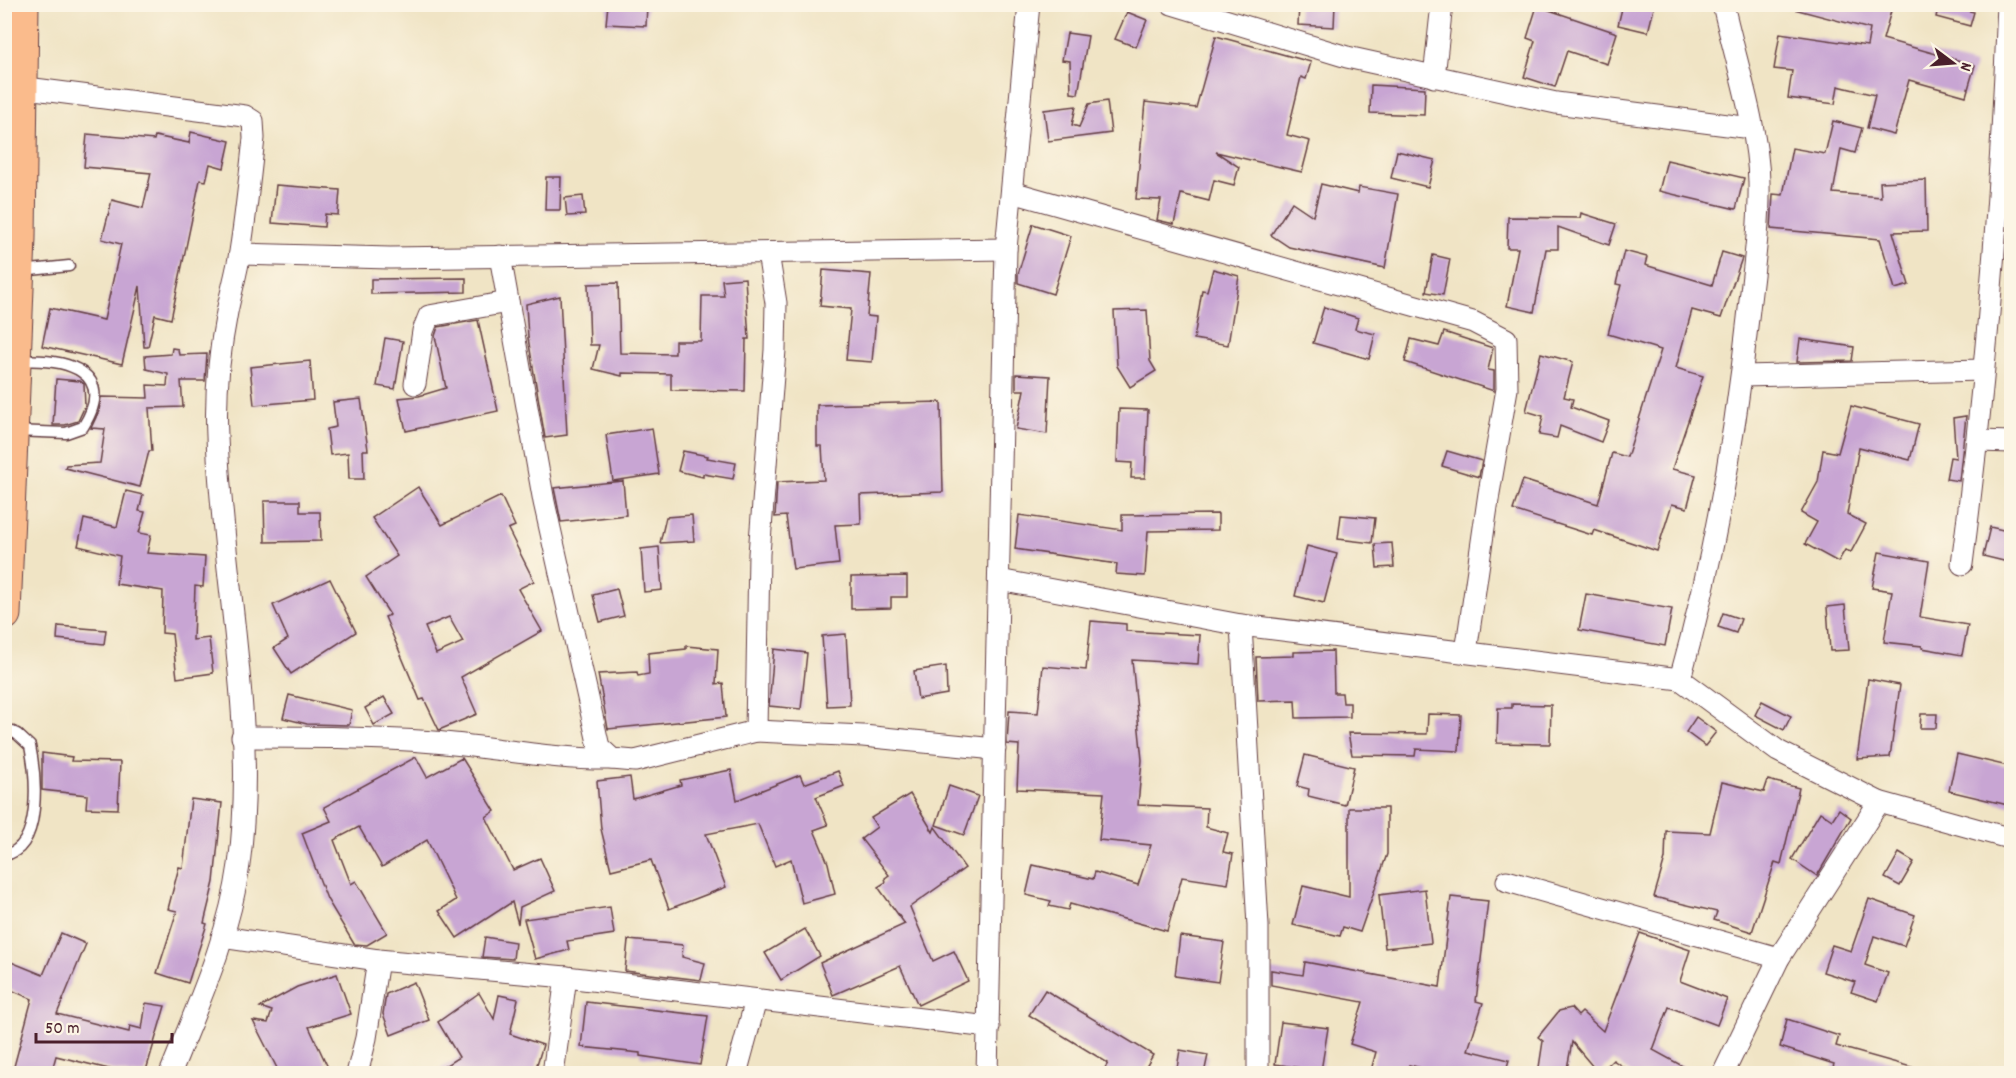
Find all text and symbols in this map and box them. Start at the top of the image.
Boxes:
north arrow [1923,33,1983,93]
text: N [1953,59,1977,74]
scale bar [36,1006,172,1044]
text: 50 m [45,1017,80,1042]

